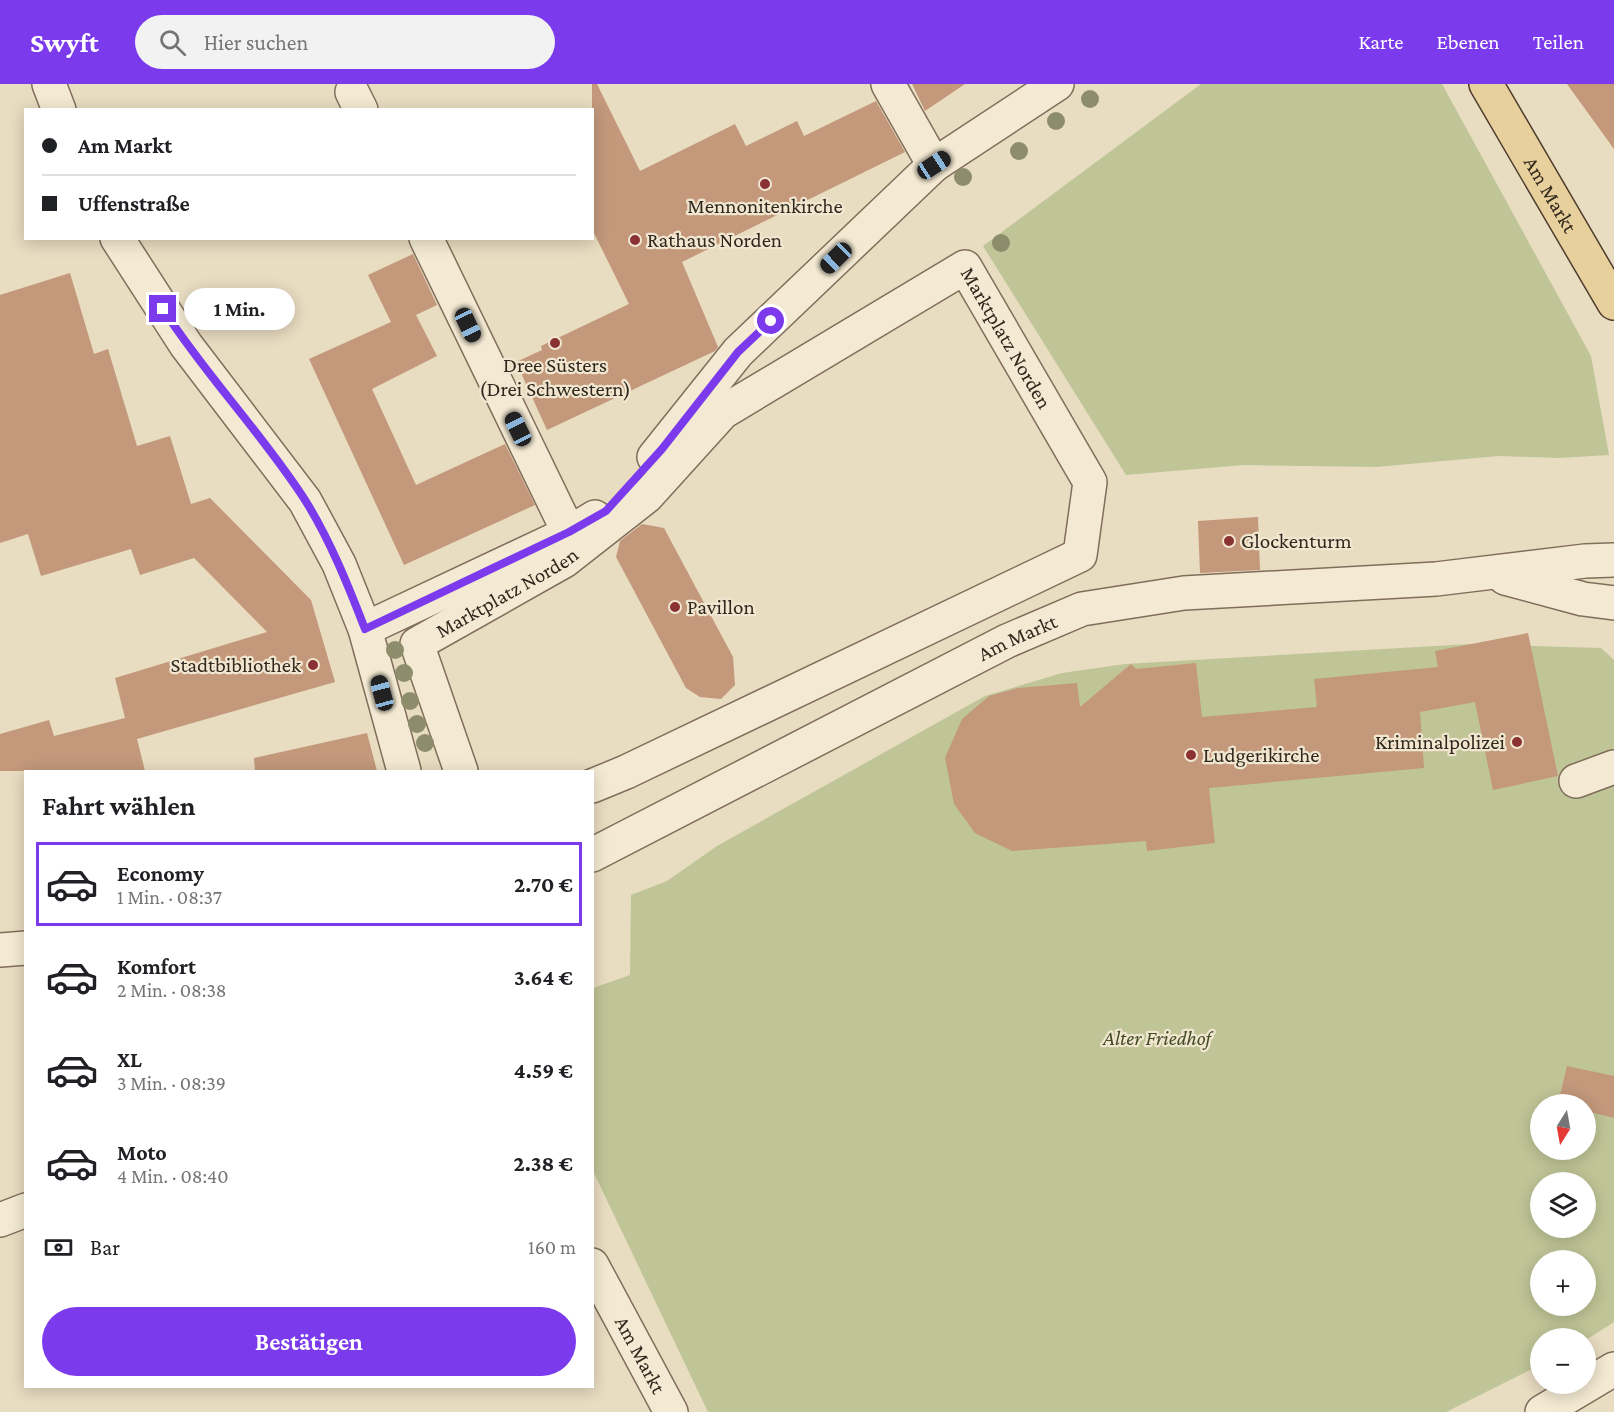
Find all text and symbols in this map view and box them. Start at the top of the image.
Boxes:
search box [135,15,555,69]
icon: search [156,26,189,59]
text: Swyft [30,27,99,58]
text: Hier suchen [204,30,308,55]
text: Karte [1358,30,1404,54]
text: Ebenen [1437,30,1500,54]
text: Teilen [1533,30,1584,54]
text: Am Markt [78,133,172,158]
car [914,148,954,182]
street label: Am Markt [1519,152,1583,238]
marker: Mennonitenkirche [758,177,772,191]
text: Uffenstraße [78,191,190,216]
place label: Mennonitenkirche [687,194,843,218]
place label: Rathaus Norden [647,228,782,252]
marker: Rathaus Norden [628,233,642,247]
car [817,239,855,277]
street label: Marktplatz Norden [956,263,1057,413]
callout: 1 Min. [184,288,295,330]
route end [149,295,176,322]
text: 1 Min. [214,298,265,320]
car [452,305,484,345]
route start [757,307,784,334]
marker: Dree Süsters (Drei Schwestern) [548,336,562,350]
place label: Dree Süsters (Drei Schwestern) [479,353,631,401]
car [502,409,534,449]
place label: Glockenturm [1241,529,1352,553]
marker: Glockenturm [1222,534,1236,548]
street label: Marktplatz Norden [432,542,583,643]
place label: Pavillon [687,595,755,619]
marker: Pavillon [668,600,682,614]
street label: Am Markt [974,609,1062,666]
place label: Stadtbibliothek [171,653,301,677]
marker: Stadtbibliothek [306,658,320,672]
car [369,673,395,713]
place label: Kriminalpolizei [1375,730,1505,754]
marker: Kriminalpolizei [1510,735,1524,749]
place label: Ludgerikirche [1203,743,1319,767]
marker: Ludgerikirche [1184,748,1198,762]
text: Fahrt wählen [42,791,195,821]
icon: car [45,857,99,911]
text: Economy [117,861,204,886]
text: 2.70 € [514,872,573,897]
text: 1 Min. · 08:37 [117,886,222,908]
icon: car [45,950,99,1004]
text: Komfort [117,954,196,979]
text: 3.64 € [514,965,573,990]
text: 2 Min. · 08:38 [117,979,227,1001]
park label: Alter Friedhof [1102,1026,1215,1050]
icon: car [45,1043,99,1097]
text: XL [117,1047,142,1072]
text: 4.59 € [514,1058,573,1083]
text: 3 Min. · 08:39 [117,1072,226,1094]
north arrow [1530,1094,1596,1160]
map controls [1530,1094,1596,1394]
icon: car [45,1136,99,1190]
text: Moto [117,1140,167,1165]
text: 2.38 € [513,1151,573,1176]
text: 4 Min. · 08:40 [117,1165,229,1187]
button: layers [1530,1172,1596,1238]
icon: cash [42,1231,75,1264]
text: Bar [90,1235,120,1260]
text: 160 m [528,1236,576,1258]
button: + [1530,1250,1596,1316]
button: Bestätigen [42,1307,576,1376]
street label: Am Markt [610,1312,671,1399]
button: − [1530,1328,1596,1394]

